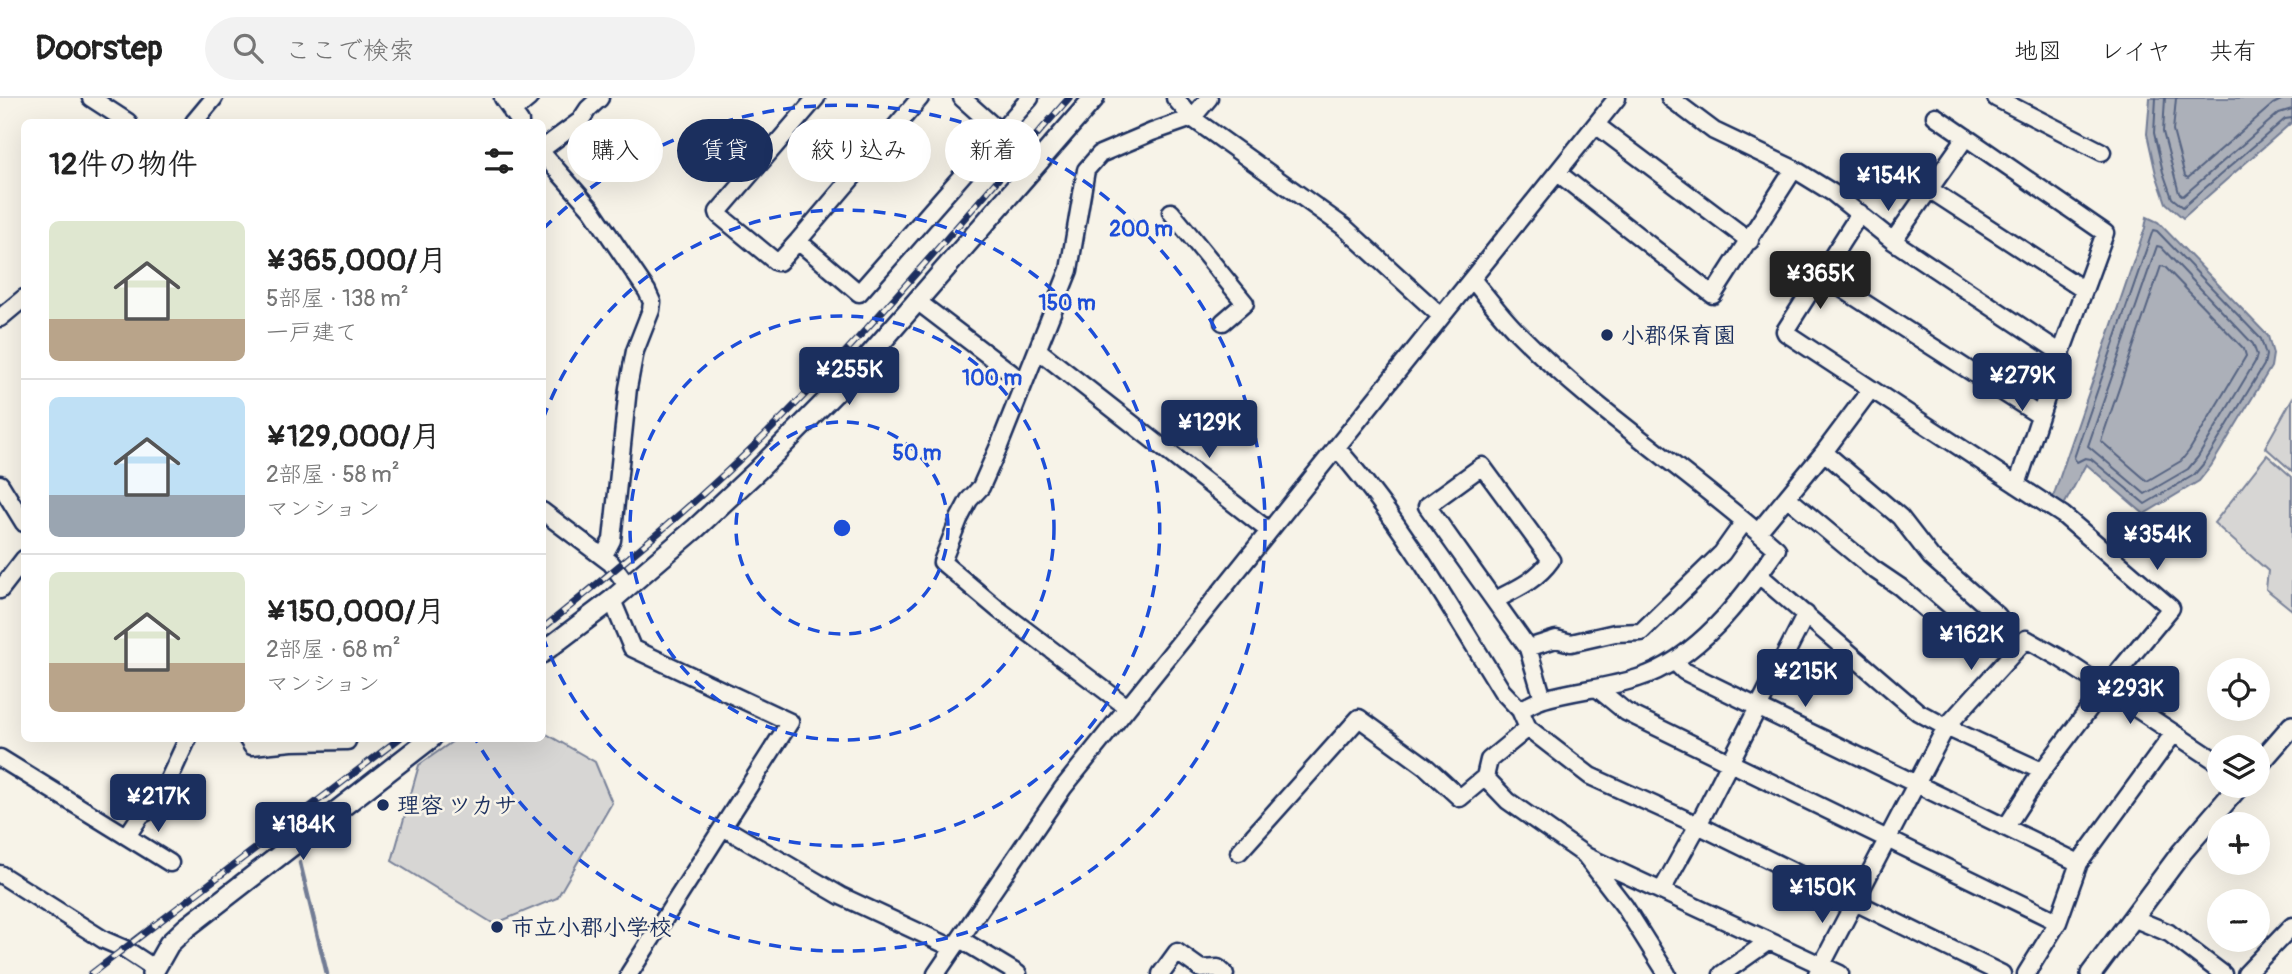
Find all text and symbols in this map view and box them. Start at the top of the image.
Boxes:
search box [205,17,695,80]
text: Doorstep [35,28,163,69]
icon: search [229,29,267,67]
text: ここで検索 [285,35,415,67]
text: 地図 [2014,37,2062,66]
text: レイヤ [2100,37,2171,66]
text: 共有 [2209,37,2257,66]
chip: 購入 [567,119,663,182]
chip: 賃貸 [677,119,773,182]
chip: 絞り込み [787,119,931,182]
chip: 新着 [945,119,1041,182]
icon: filters [480,142,518,180]
text: 12件の物件 [49,146,198,183]
pin: ¥154K [1839,153,1937,213]
text: ¥154K [1856,161,1920,190]
text: 200 m [1109,216,1173,243]
text: ¥365,000/月 [266,242,447,279]
icon: home [105,249,189,333]
pin: ¥365K [1771,252,1869,311]
text: ¥365K [1786,259,1854,288]
text: 5部屋 · 138 m² [266,284,409,313]
text: 150 m [1038,290,1096,317]
text: 一戸建て [266,318,358,347]
place label: 小郡保育園 [1621,321,1736,350]
marker: 小郡保育園 [1599,327,1615,343]
pin: ¥255K [800,348,898,407]
pin: ¥279K [1973,354,2071,413]
text: ¥255K [815,355,883,384]
text: ¥279K [1989,361,2055,390]
text: 100 m [962,365,1022,392]
pin: ¥129K [1160,400,1258,460]
text: ¥129K [1177,408,1241,437]
text: ¥129,000/月 [266,418,441,455]
icon: home [105,425,189,509]
text: 50 m [893,440,942,467]
text: 2部屋 · 58 m² [266,460,400,489]
text: マンション [266,494,380,523]
pin: ¥354K [2108,512,2206,572]
centre of rings [830,516,854,540]
text: ¥354K [2123,520,2191,549]
text: ¥150,000/月 [266,593,445,630]
icon: home [105,600,189,684]
pin: ¥162K [1922,612,2020,672]
text: ¥162K [1938,620,2004,649]
text: 2部屋 · 68 m² [266,635,401,664]
pin: ¥215K [1756,650,1854,709]
text: ¥215K [1773,657,1837,686]
map controls [2207,658,2270,952]
button: locate [2207,658,2270,721]
pin: ¥293K [2081,666,2179,726]
text: マンション [266,669,380,698]
text: ¥293K [2096,674,2164,703]
button: layers [2207,735,2270,798]
pin: ¥217K [109,774,207,834]
text: ¥217K [126,782,190,811]
place label: 理容 ツカサ [397,791,517,820]
marker: 理容 ツカサ [375,797,391,813]
pin: ¥184K [254,802,352,862]
text: ¥184K [271,810,335,839]
button: + [2207,812,2270,875]
pin: ¥150K [1773,866,1871,925]
text: ¥150K [1789,873,1856,902]
button: − [2207,889,2270,952]
place label: 市立小郡小学校 [511,913,672,942]
marker: 市立小郡小学校 [489,919,505,935]

